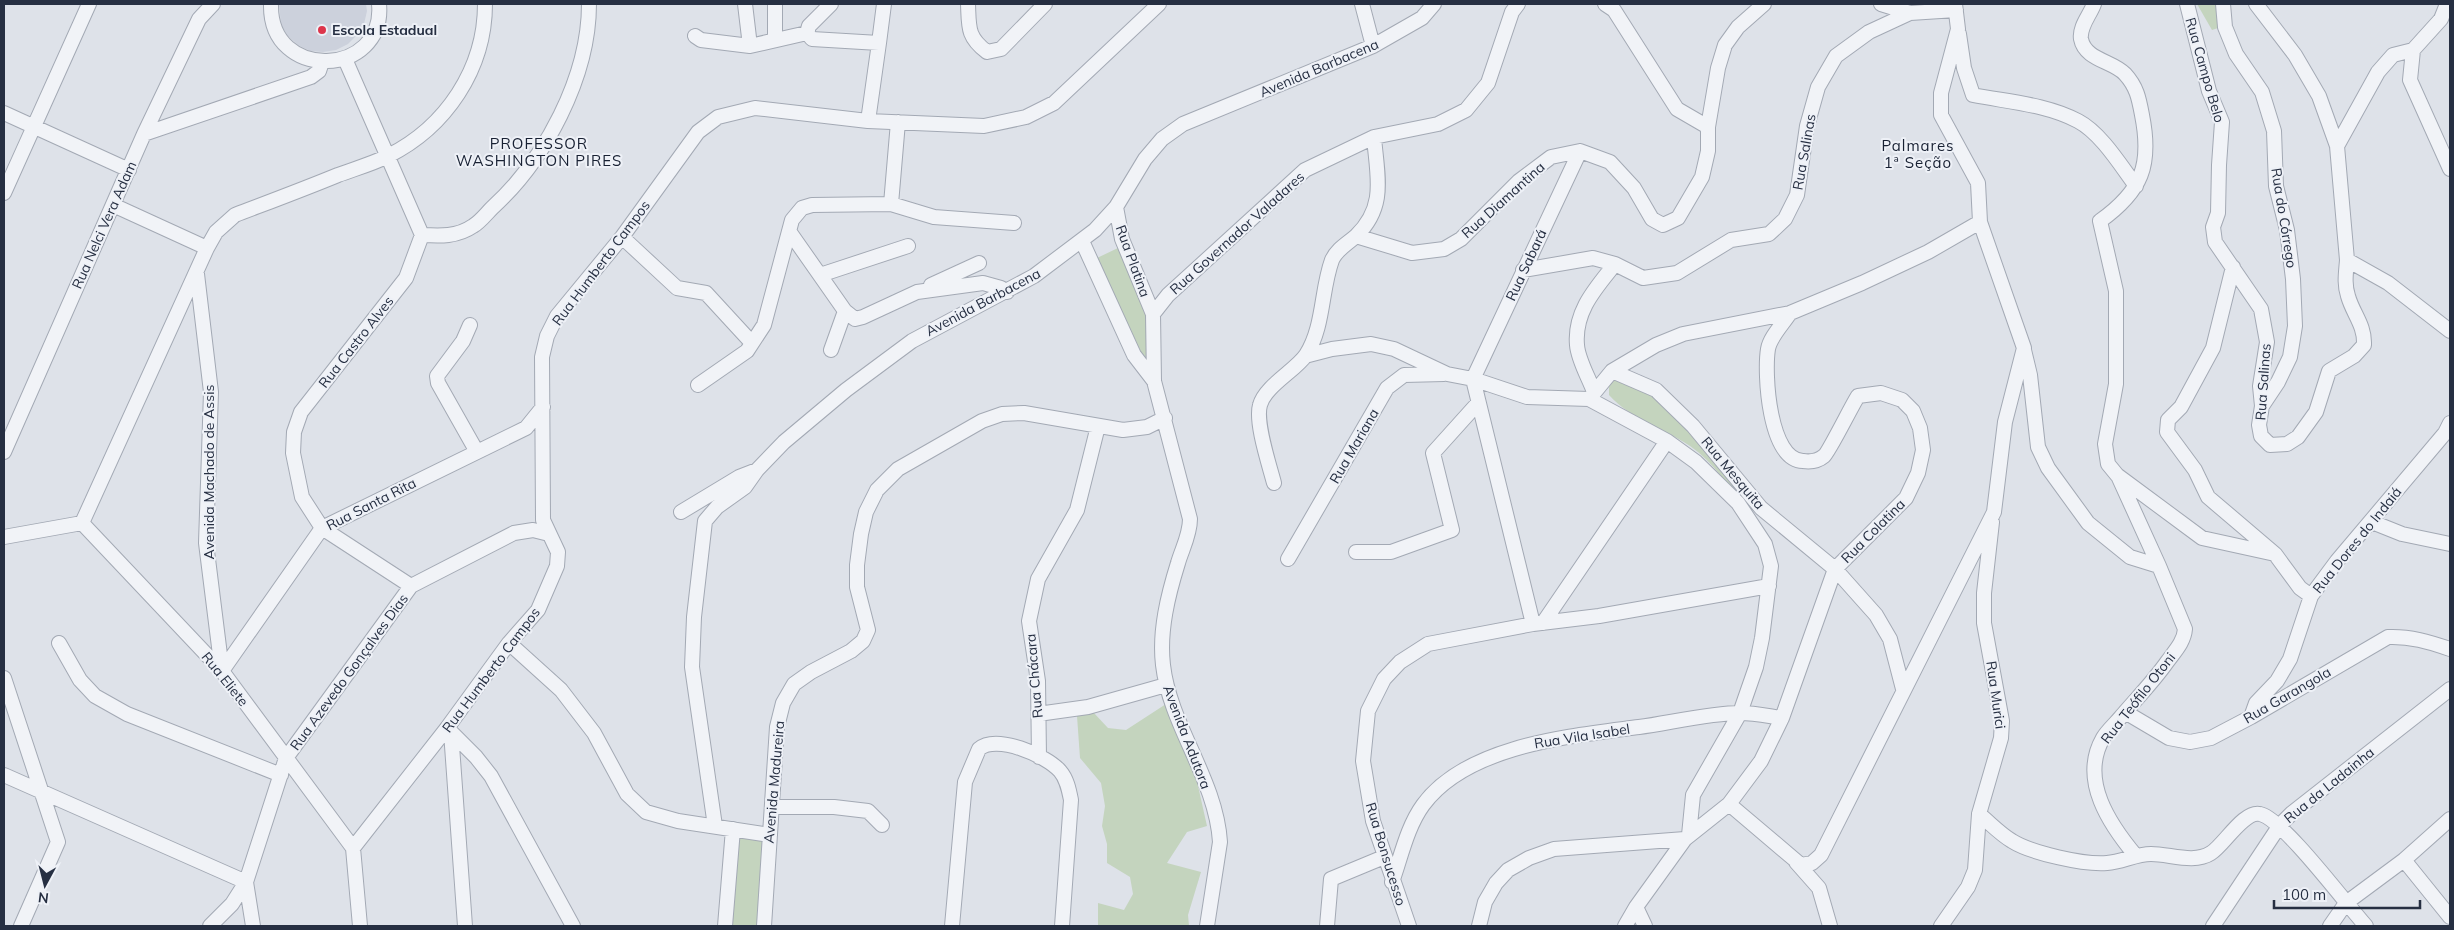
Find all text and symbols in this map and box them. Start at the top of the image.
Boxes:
street label: Rua Campo Belo [2181,15,2229,125]
place label: Escola Estadual [332,21,437,39]
marker: Escola Estadual [316,24,328,36]
street label: Avenida Barbacena [1257,35,1381,101]
street label: Rua Salinas [1788,112,1820,192]
district label: PROFESSOR WASHINGTON PIRES [456,134,622,170]
district label: Palmares 1ª Seção [1881,136,1955,172]
street label: Rua Nelci Vera Adam [68,158,140,292]
street label: Rua Diamantina [1458,158,1548,242]
street label: Rua do Córrego [2267,167,2301,269]
street label: Rua Governador Valadares [1166,168,1308,298]
street label: Rua Humberto Campos [548,197,654,329]
street label: Rua Platina [1112,222,1154,300]
street label: Rua Sabará [1502,226,1550,304]
street label: Avenida Barbacena [922,264,1044,340]
street label: Rua Castro Alves [315,292,397,391]
street label: Rua Salinas [2251,343,2275,421]
street label: Avenida Machado de Assis [200,385,218,559]
street label: Rua Mariana [1325,405,1383,487]
street label: Rua Mesquita [1697,433,1769,513]
street label: Rua Santa Rita [323,474,419,534]
street label: Rua Dores do Indaiá [2309,483,2405,597]
street label: Rua Colatina [1837,495,1909,567]
street label: Rua Azevedo Gonçalves Dias [286,590,412,754]
street label: Rua Humberto Campos [438,604,544,736]
street label: Rua Chácara [1021,633,1047,719]
street label: Rua Eliete [198,648,252,710]
street label: Rua Teófilo Otoni [2097,649,2179,747]
street label: Rua Murici [1982,660,2010,730]
street label: Rua Garangola [2240,663,2334,727]
street label: Avenida Adutora [1159,683,1215,791]
street label: Avenida Madureira [760,720,788,844]
street label: Rua Vila Isabel [1533,720,1631,752]
street label: Rua da Ladainha [2280,743,2378,827]
street label: Rua Bonsucesso [1362,800,1410,908]
north arrow [20,860,70,910]
scale bar [2274,878,2420,910]
text: 100 m [2282,885,2326,904]
text: N [37,888,50,907]

